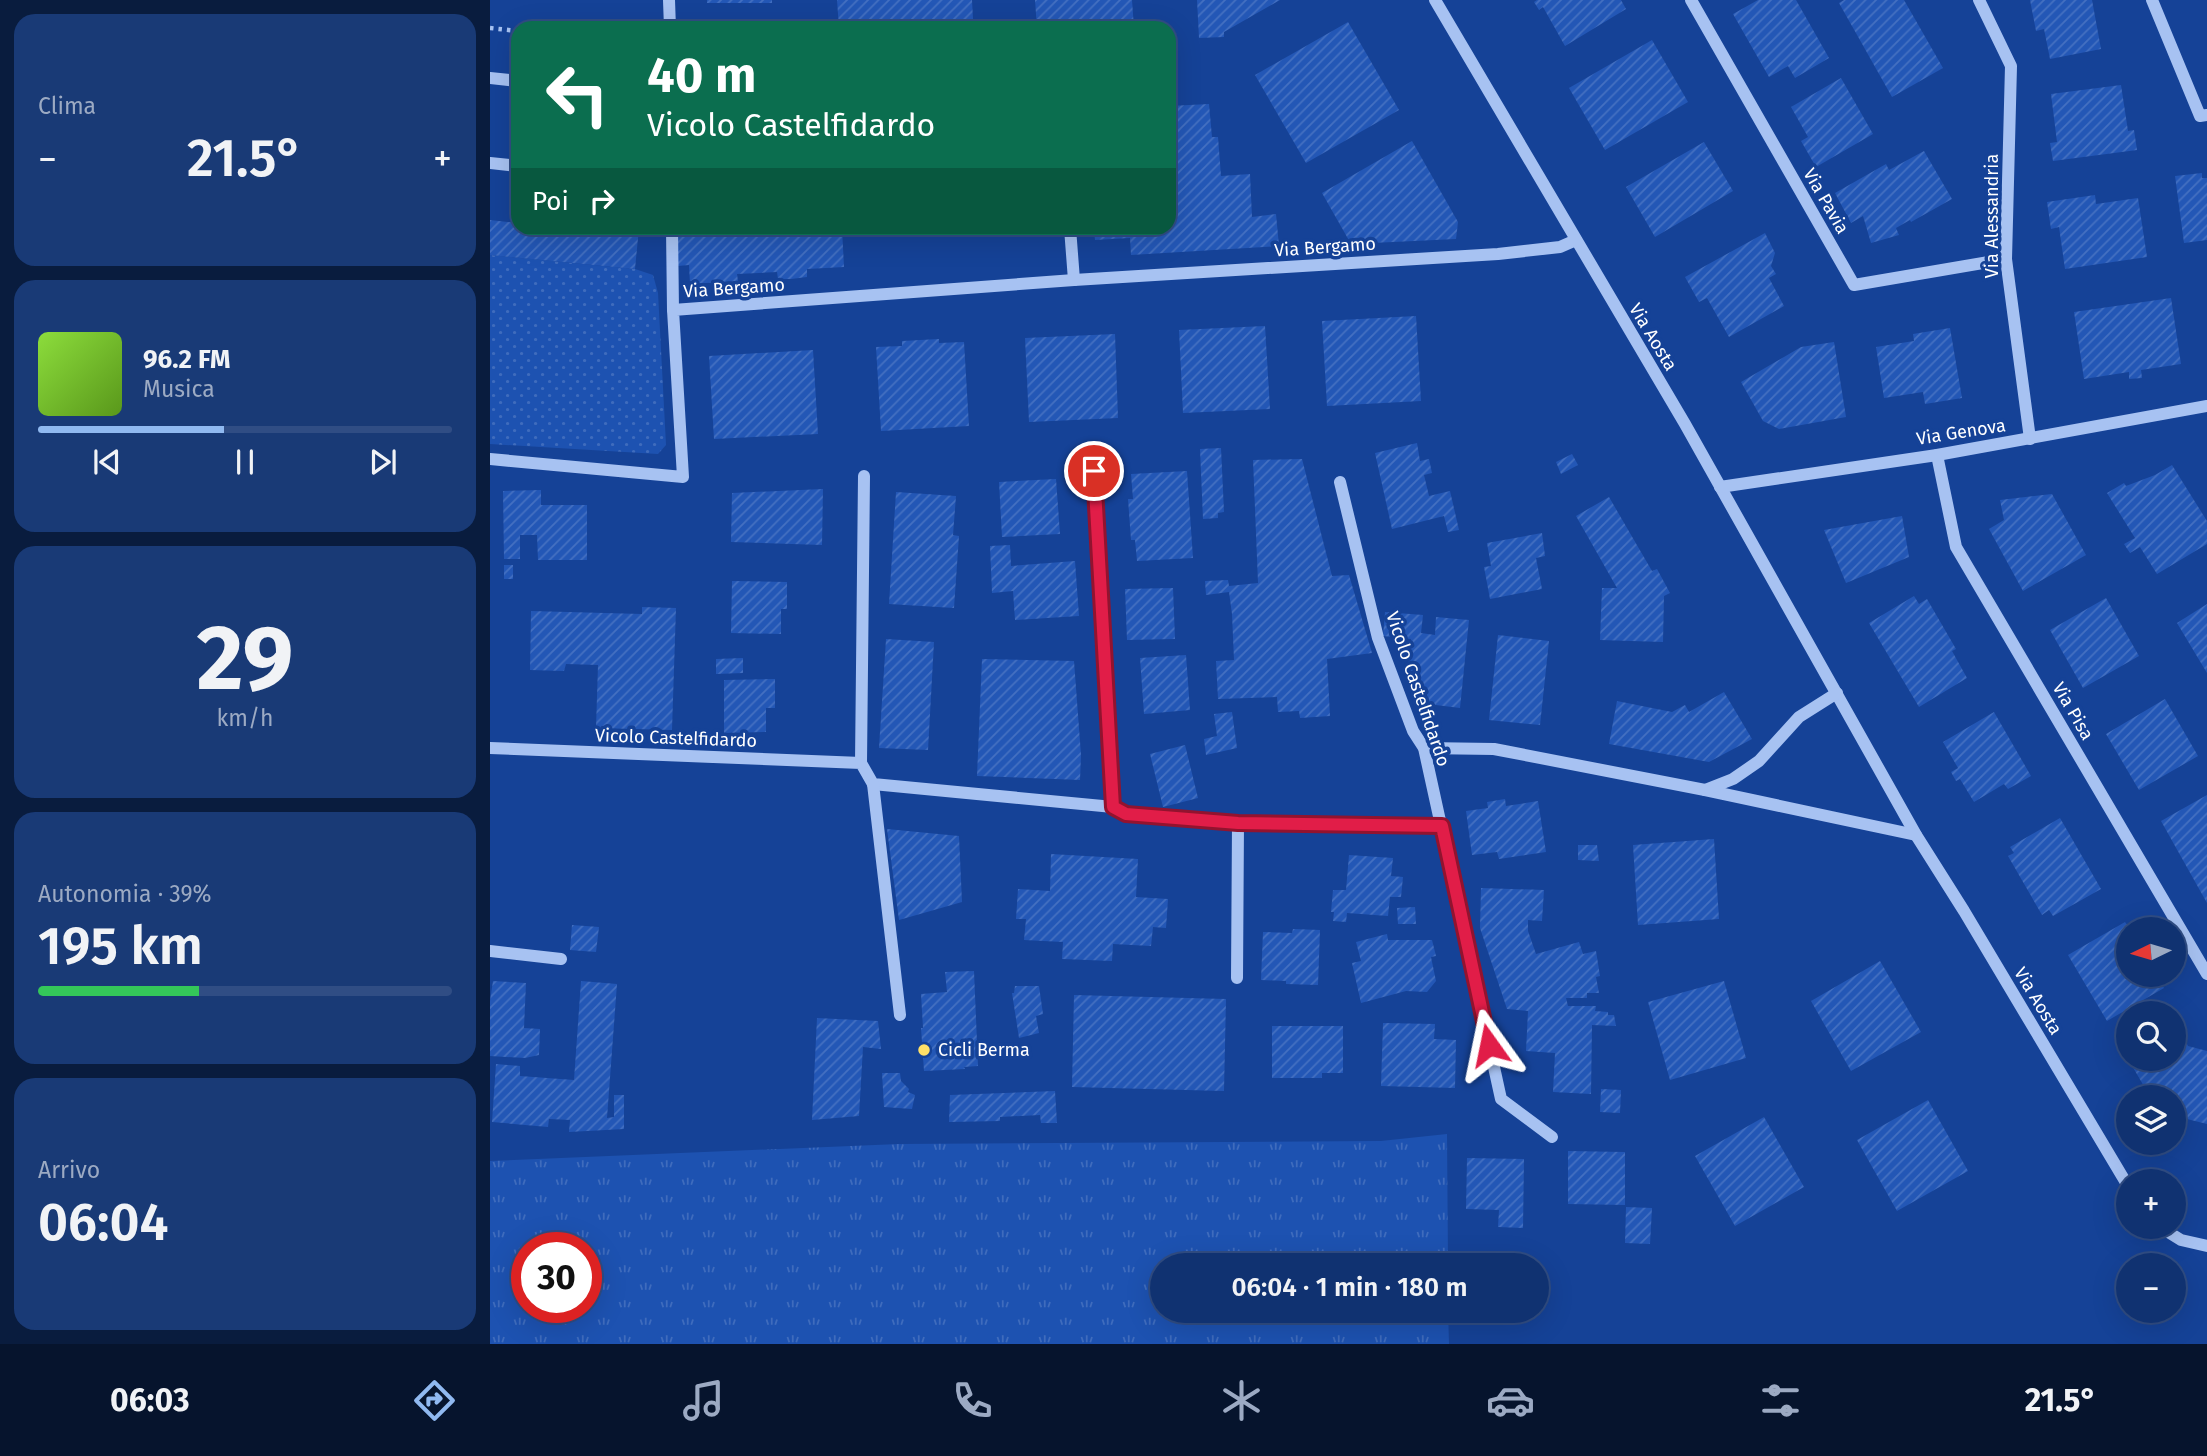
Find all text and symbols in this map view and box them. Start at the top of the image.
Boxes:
text: 40 m [647,46,756,105]
icon: left [532,49,623,140]
text: Clima [38,92,96,120]
text: Vicolo Castelfidardo [647,106,935,144]
text: 21.5° [187,127,303,190]
text: − [38,136,57,182]
text: + [433,136,452,182]
street label: Via Alessandria [1981,154,2003,278]
street label: Via Pavia [1798,164,1854,238]
icon: right [583,182,621,220]
text: Poi [532,186,569,217]
street label: Via Bergamo [1273,232,1377,262]
street label: Via Bergamo [682,273,786,303]
street label: Via Aosta [1624,299,1682,375]
text: 96.2 FM [143,344,231,375]
text: Musica [143,375,215,403]
street label: Via Genova [1915,414,2007,450]
pin [1064,441,1124,501]
icon: previous [88,443,126,481]
icon: pause [226,443,264,481]
icon: next [364,443,402,481]
icon: arrive [1075,452,1113,490]
text: 29 [196,604,294,713]
street label: Vicolo Castelfidardo [1381,609,1455,769]
street label: Via Pisa [2048,678,2098,744]
text: km/h [217,704,273,732]
street label: Vicolo Castelfidardo [595,724,757,752]
text: Autonomia · 39% [38,880,212,908]
text: 195 km [38,915,203,978]
north arrow [2116,917,2186,987]
map controls [2116,917,2186,1323]
street label: Via Aosta [2009,963,2067,1039]
button: search [2116,1001,2186,1071]
position arrow [1452,1008,1526,1082]
place label: Cicli Berma [938,1039,1030,1061]
marker: Cicli Berma [916,1042,932,1058]
button: layers [2116,1085,2186,1155]
text: Arrivo [38,1156,100,1184]
button: + [2116,1169,2186,1239]
text: 06:04 [38,1191,169,1254]
speed limit sign: 30 [511,1232,602,1323]
button: − [2116,1253,2186,1323]
text: 06:04 · 1 min · 180 m [1231,1272,1468,1303]
icon: directions [410,1376,459,1425]
icon: music [679,1376,728,1425]
icon: phone [948,1376,997,1425]
icon: climate [1217,1376,1266,1425]
icon: car [1486,1376,1535,1425]
icon: filters [1756,1376,1805,1425]
text: 06:03 [110,1381,190,1419]
text: 21.5° [2025,1381,2097,1419]

